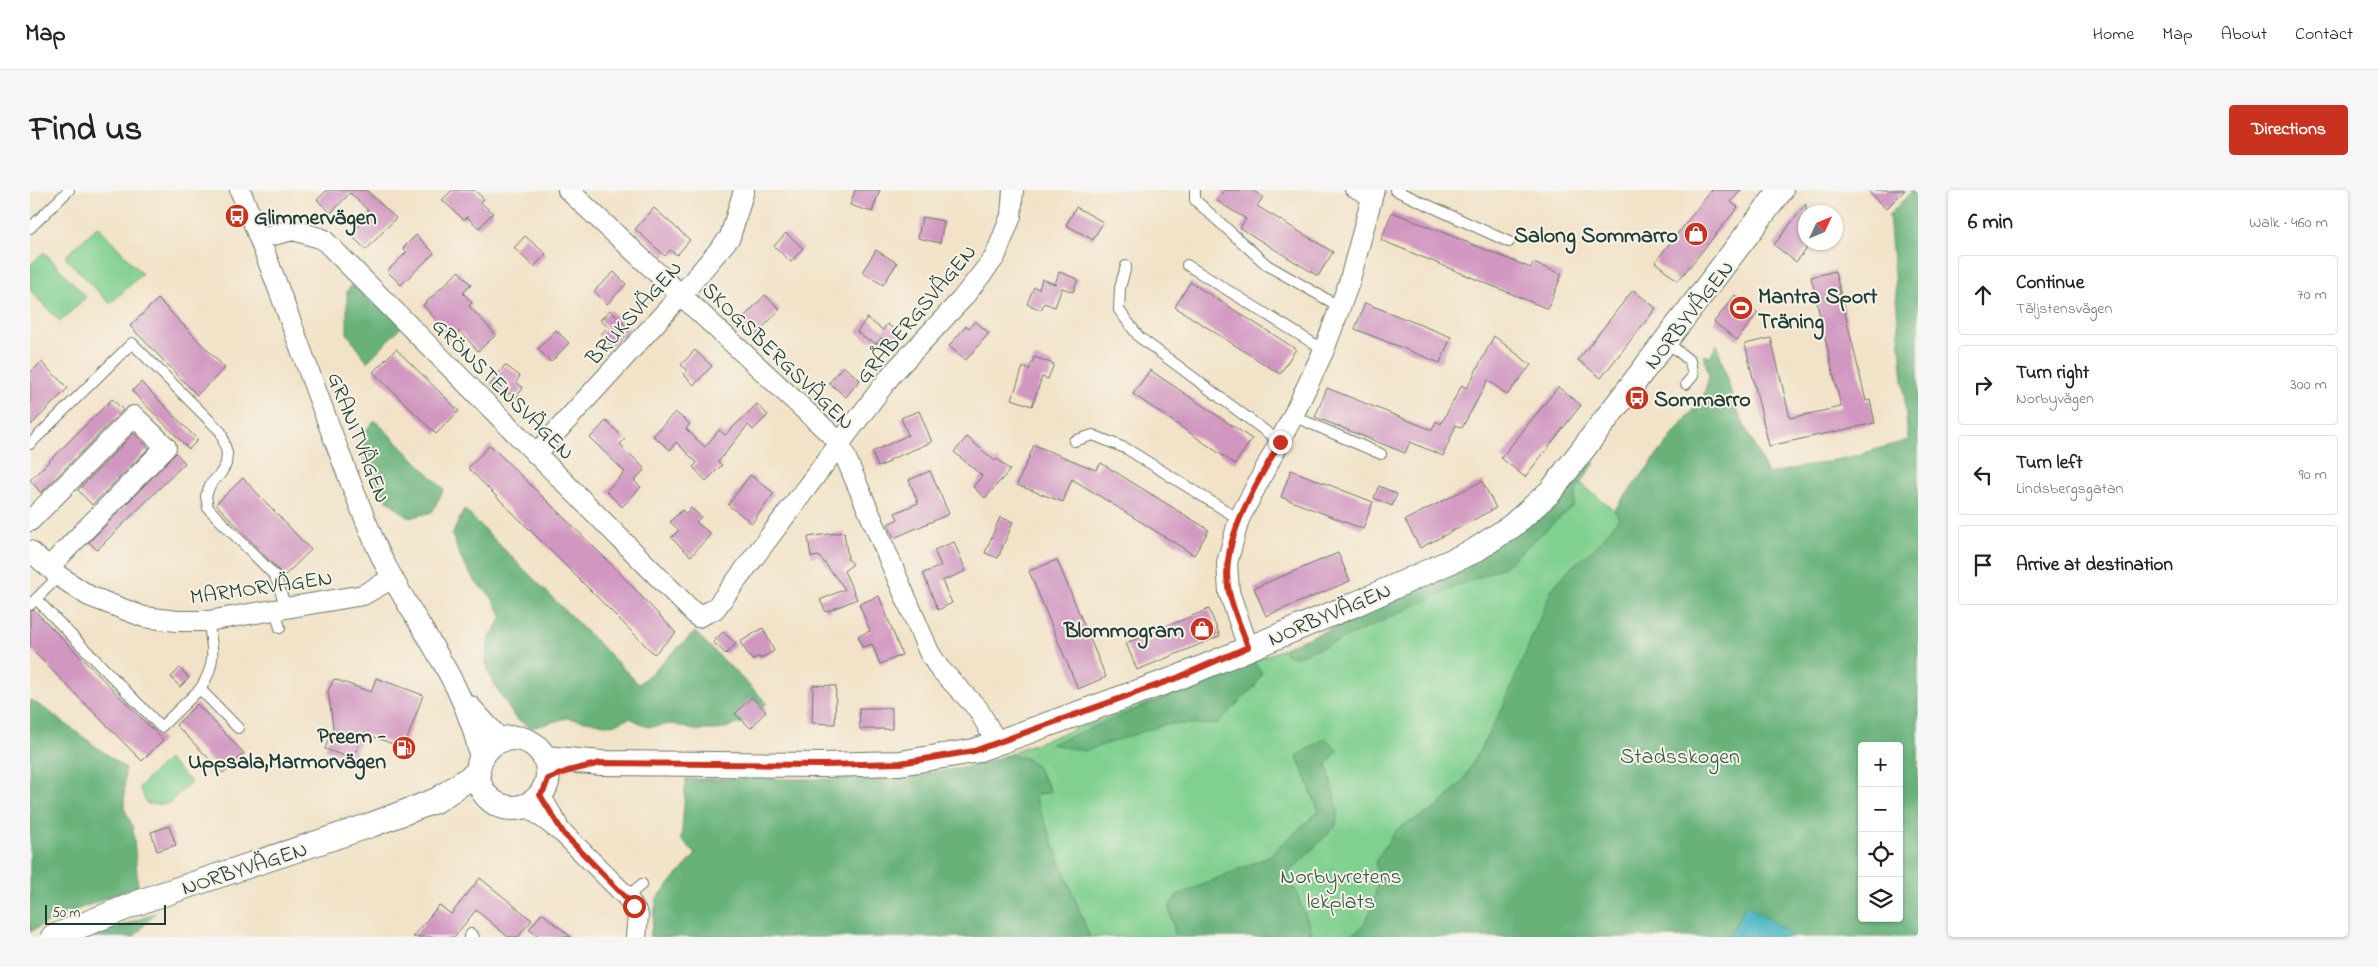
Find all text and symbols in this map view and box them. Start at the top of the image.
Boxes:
text: Map [25,17,66,52]
text: Home [2093,22,2134,48]
text: Map [2162,22,2193,48]
text: About [2221,22,2267,48]
text: Contact [2295,22,2353,48]
text: Find us [30,105,142,156]
button: Directions [2229,105,2348,155]
bus stop icon: Glimmervägen [224,203,250,229]
place label: Glimmervägen [254,203,377,236]
north arrow [1798,205,1843,250]
text: 6 min [1968,208,2013,238]
text: Walk · 460 m [2249,211,2328,235]
place label: Salong Sommarro [1514,221,1678,254]
shop icon: Salong Sommarro [1683,221,1709,247]
street label: GRÅBERGSVÄGEN [849,238,985,392]
street label: BRUKSVÄGEN [579,254,691,374]
street label: NORBYVÄGEN [1637,254,1743,377]
text: Continue [2016,270,2084,297]
street label: SKOGSBERGSVÄGEN [693,276,860,439]
icon: ahead [1969,281,1997,309]
place label: Mantra Sport Träning [1758,282,1878,340]
text: 70 m [2297,283,2327,307]
sports icon: Mantra Sport Träning [1728,295,1754,321]
text: Täljstensvägen [2016,297,2112,321]
street label: GRÖNSTENSVÄGEN [423,311,581,469]
text: Turn right [2016,360,2089,387]
street label: GRANITVÄGEN [318,368,397,508]
icon: right [1969,371,1997,399]
text: 300 m [2290,373,2327,397]
bus stop icon: Sommarro [1624,385,1650,411]
place label: Sommarro [1654,385,1751,417]
text: Norbyvägen [2016,387,2094,411]
route end [1269,431,1292,454]
text: Turn left [2016,450,2083,477]
icon: left [1969,461,1997,489]
text: 90 m [2299,463,2327,487]
text: Lindsbergsgatan [2016,477,2124,501]
icon: arrive [1969,551,1997,579]
text: Arrive at destination [2016,552,2173,579]
street label: MARMORVÄGEN [188,563,335,615]
street label: NORBYVÄGEN [1264,575,1397,656]
place label: Blommogram [1063,616,1184,649]
shop icon: Blommogram [1189,616,1215,642]
place label: Preem - Uppsala,Marmorvägen [188,722,386,780]
fuel station icon: Preem - Uppsala,Marmorvägen [391,735,417,761]
park label: Stadsskogen [1620,742,1740,775]
map controls [1858,742,1903,922]
button: + [1858,742,1903,787]
button: − [1858,787,1903,832]
button: locate [1858,832,1903,877]
street label: NORBYVÄGEN [178,834,312,905]
park label: Norbyvretens lekplats [1280,862,1402,919]
button: layers [1858,877,1903,922]
route start [623,895,646,918]
scale bar [45,902,166,925]
text: 50 m [52,903,80,924]

